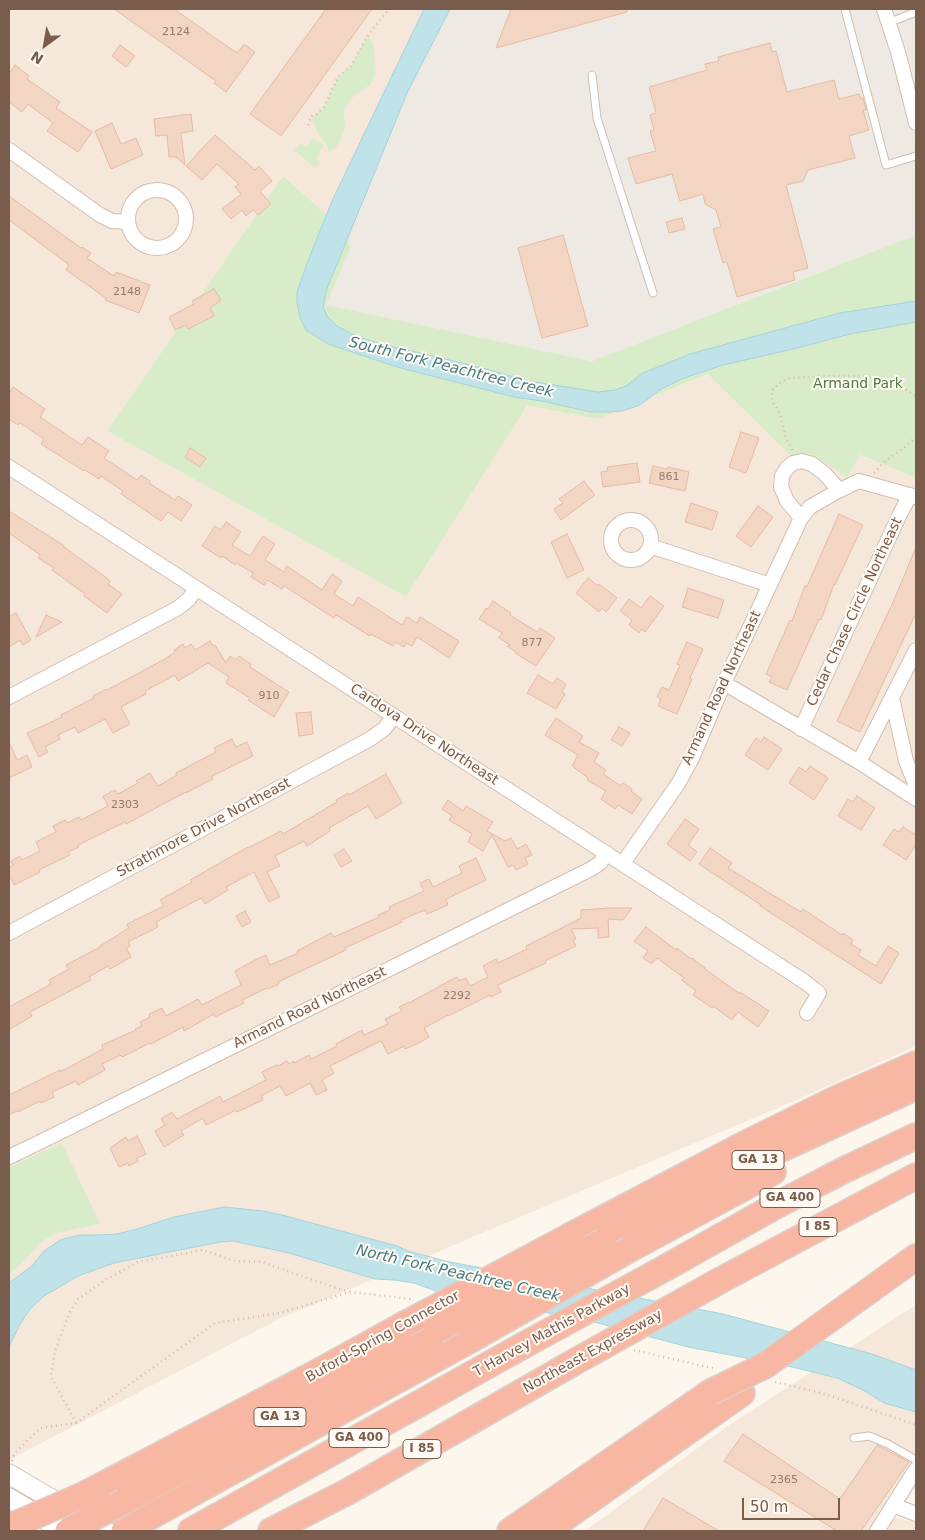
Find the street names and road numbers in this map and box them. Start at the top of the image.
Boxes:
street label: Cedar Chase Circle Northeast [804,515,906,709]
street label: Armand Road Northeast [679,608,765,768]
street label: Cardova Drive Northeast [347,681,501,789]
street label: Strathmore Drive Northeast [114,775,294,881]
street label: Armand Road Northeast [231,964,389,1052]
road number: GA 13 [732,1150,784,1170]
road number: GA 400 [760,1188,820,1208]
road number: I 85 [799,1218,837,1236]
street label: T Harvey Mathis Parkway [471,1281,633,1381]
street label: Buford-Spring Connector [303,1288,463,1386]
street label: Northeast Expressway [520,1307,666,1397]
road number: GA 13 [254,1408,306,1426]
road number: GA 400 [329,1429,389,1448]
road number: I 85 [403,1440,441,1458]

